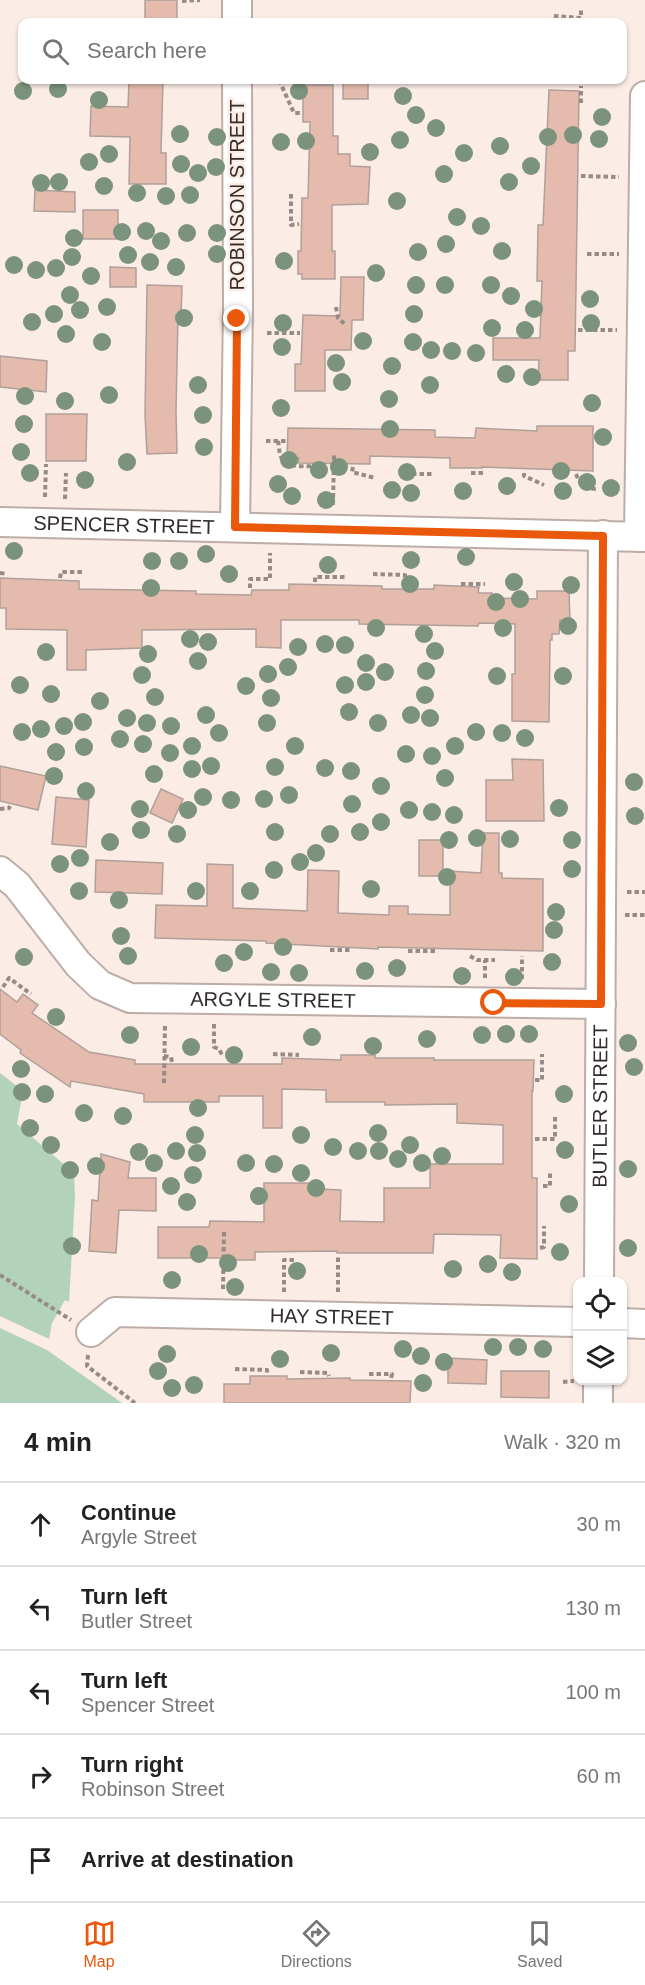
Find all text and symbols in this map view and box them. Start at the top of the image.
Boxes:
search box [18,18,627,84]
icon: search [39,35,72,68]
text: Search here [87,38,207,63]
street label: ROBINSON STREET [226,99,248,291]
route end [223,305,249,331]
street label: SPENCER STREET [33,512,215,538]
street label: ARGYLE STREET [190,988,356,1012]
route start [480,989,506,1015]
street label: BUTLER STREET [589,1024,611,1188]
map controls [573,1277,627,1385]
button: locate [573,1277,627,1331]
street label: HAY STREET [270,1304,394,1329]
button: layers [573,1331,627,1385]
text: 4 min [24,1427,92,1457]
text: Walk · 320 m [504,1431,621,1453]
text: Continue [81,1500,176,1525]
icon: ahead [24,1508,57,1541]
text: 30 m [577,1513,621,1535]
text: Argyle Street [81,1526,197,1548]
text: Turn left [81,1584,167,1609]
icon: left [24,1592,57,1625]
text: 130 m [565,1597,621,1619]
text: Butler Street [81,1610,192,1632]
text: Turn left [81,1668,167,1693]
icon: left [24,1676,57,1709]
text: 100 m [565,1681,621,1703]
text: Spencer Street [81,1694,214,1716]
text: Turn right [81,1752,183,1777]
icon: right [24,1760,57,1793]
text: 60 m [577,1765,621,1787]
text: Robinson Street [81,1778,224,1800]
icon: arrive [24,1844,57,1877]
text: Arrive at destination [81,1847,294,1872]
tab: Map [83,1917,116,1971]
tab: Directions [281,1917,352,1971]
tab: Saved [517,1917,562,1971]

